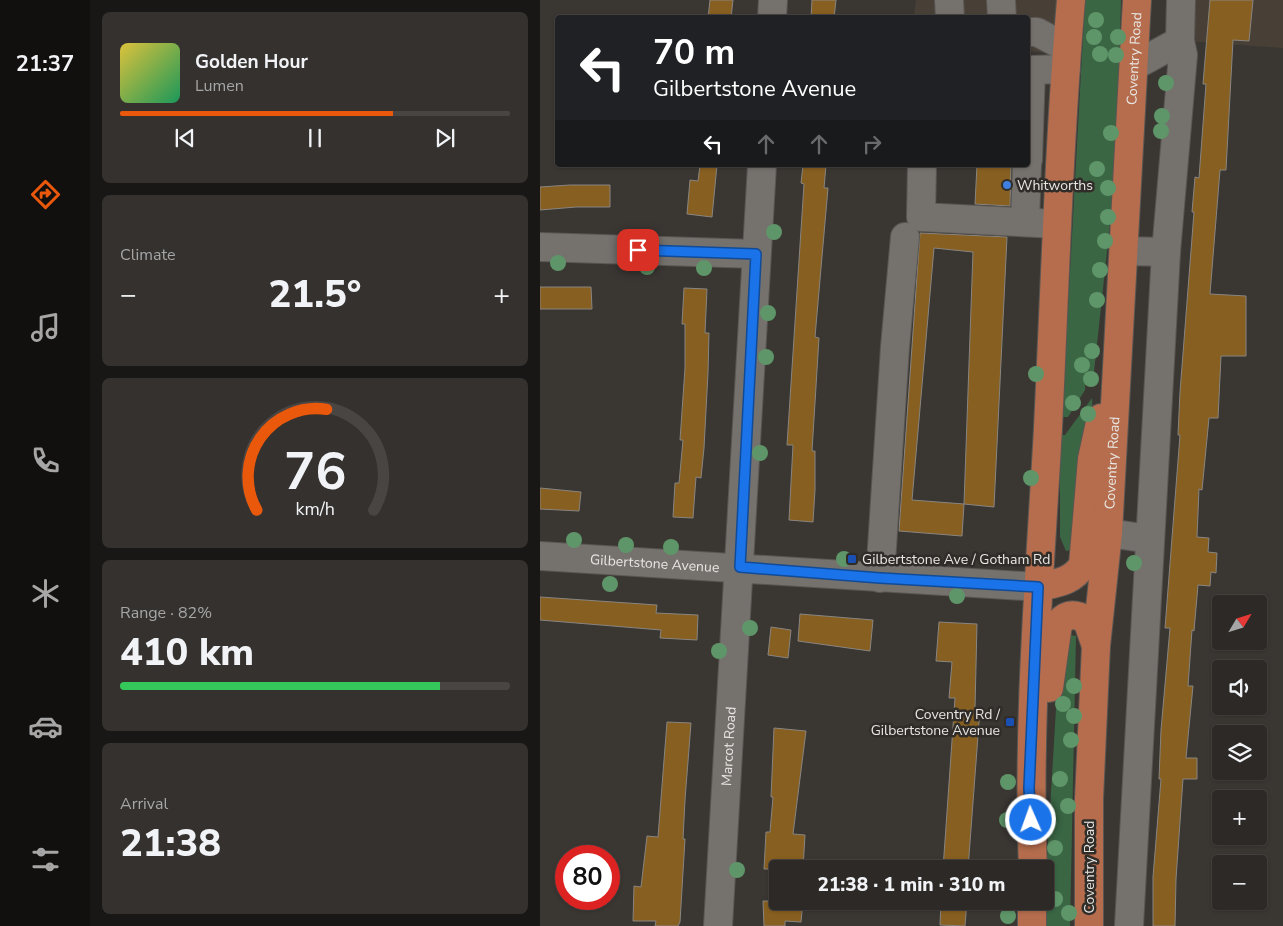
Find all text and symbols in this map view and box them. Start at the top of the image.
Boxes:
street label: Coventry Road [1122,12,1146,105]
text: 70 m [653,29,735,76]
icon: left [570,35,635,100]
text: 21:37 [16,49,74,79]
text: Golden Hour [195,49,308,75]
text: Gilbertstone Avenue [653,74,856,104]
text: Lumen [195,75,244,97]
icon: previous [171,124,199,152]
icon: pause [301,124,329,152]
icon: next [431,124,459,152]
icon: left [699,130,727,158]
icon: ahead [752,130,780,158]
icon: ahead [805,130,833,158]
icon: right [858,130,886,158]
place label: Whitworths [1017,176,1093,195]
icon: directions [28,177,63,212]
marker: Whitworths [1001,179,1013,191]
pin [617,229,659,271]
icon: arrive [624,236,652,264]
text: Climate [120,244,175,266]
text: 21.5° [269,269,361,320]
text: − [120,276,137,314]
text: + [493,276,510,314]
icon: music [28,310,63,345]
street label: Coventry Road [1100,416,1124,510]
text: 76 [284,436,346,507]
icon: phone [28,443,63,478]
text: km/h [295,497,335,521]
street label: Gilbertstone Avenue [590,550,720,577]
place label: Gilbertstone Ave / Gotham Rd [862,550,1050,569]
marker: Gilbertstone Ave / Gotham Rd [846,553,858,565]
icon: climate [28,576,63,611]
north arrow [1212,595,1268,650]
map controls [1212,595,1267,910]
text: Range · 82% [120,602,212,624]
text: 410 km [120,627,254,678]
button: sound [1212,660,1267,715]
place label: Coventry Rd / Gilbertstone Avenue [871,705,1001,740]
street label: Marcot Road [717,706,741,787]
icon: car [28,709,63,744]
marker: Coventry Rd / Gilbertstone Avenue [1004,716,1016,728]
button: layers [1212,725,1267,780]
button: + [1212,790,1267,845]
text: Arrival [120,793,168,815]
position arrow [1004,793,1056,845]
text: 21:38 [120,818,221,869]
street label: Coventry Road [1080,821,1099,913]
icon: filters [28,842,63,877]
speed limit sign: 80 [555,845,620,910]
button: − [1212,855,1267,910]
text: 21:38 · 1 min · 310 m [818,872,1005,898]

